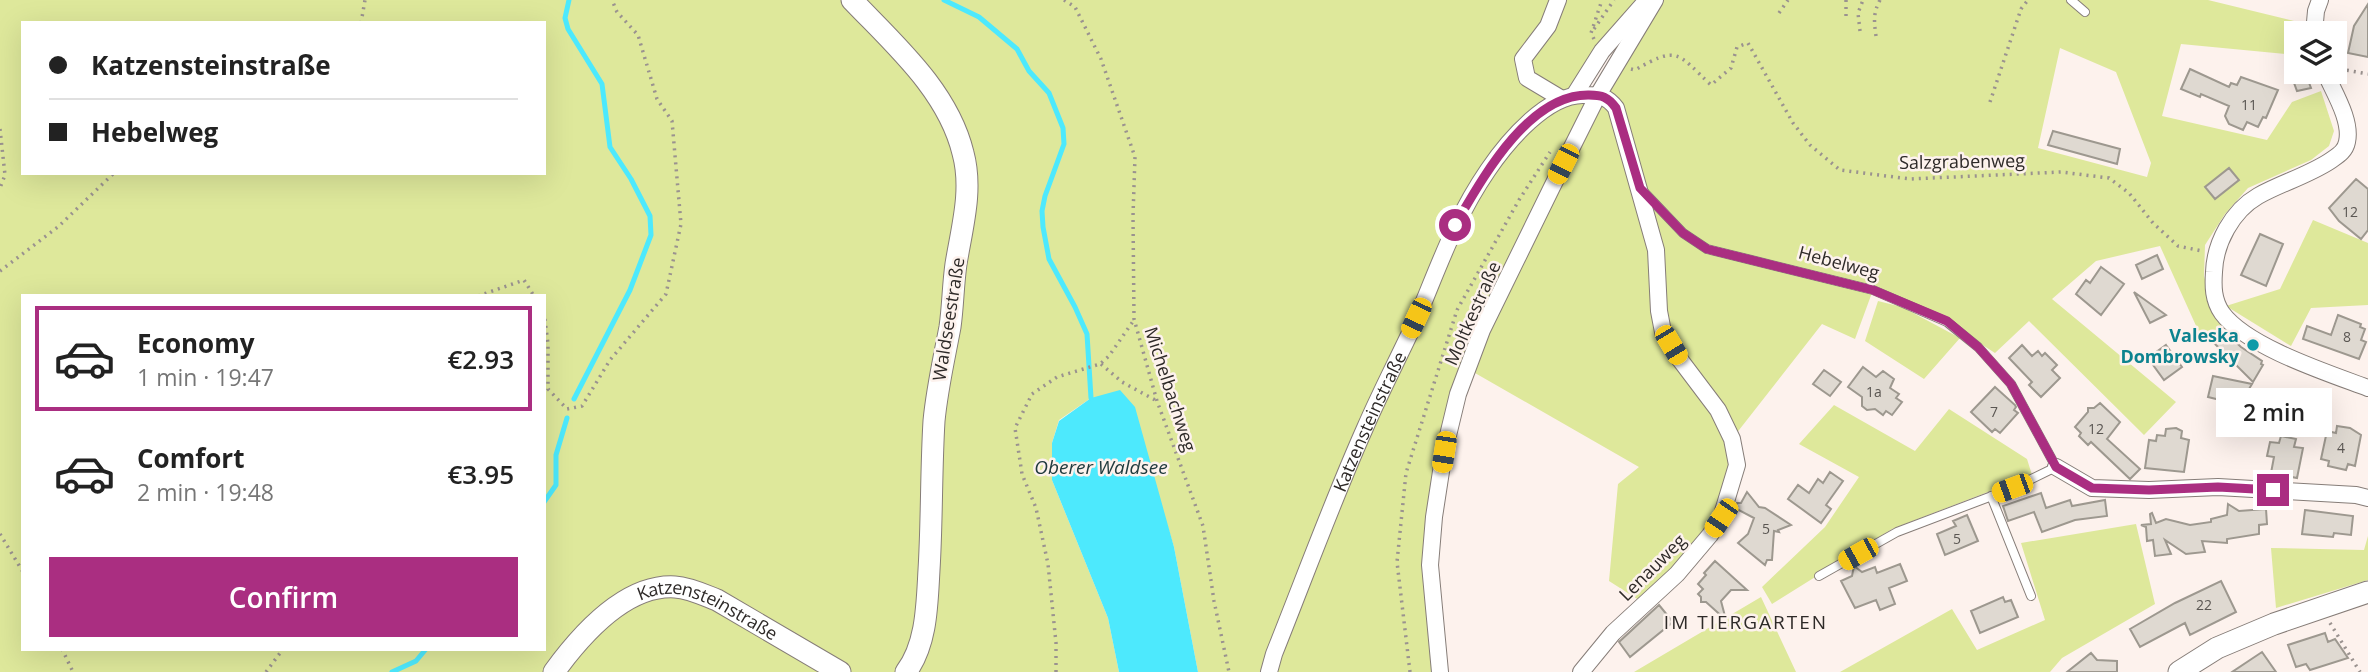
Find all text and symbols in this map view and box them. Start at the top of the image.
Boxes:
map controls [2284,21,2347,84]
button: layers [2284,21,2347,84]
text: Katzensteinstraße [91,47,331,83]
house number: 11 [2241,95,2257,114]
text: Hebelweg [91,114,218,150]
car [1545,141,1582,187]
street label: Salzgrabenweg [1899,148,2025,174]
house number: 12 [2342,202,2358,221]
route start [1439,209,1471,241]
street label: Hebelweg [1796,240,1882,284]
street label: Waldseestraße [926,256,970,382]
street label: Moltkestraße [1438,257,1506,369]
car [1398,295,1435,341]
car [1652,322,1691,368]
place label: Valeska Dombrowsky [2120,323,2240,368]
street label: Michelbachweg [1140,324,1202,455]
text: Economy [137,325,255,361]
icon: car [53,327,116,390]
house number: 8 [2343,327,2351,346]
marker: Valeska Dombrowsky [2245,337,2261,353]
text: €2.93 [447,341,514,377]
street label: Katzensteinstraße [1327,347,1411,495]
text: 1 min · 19:47 [137,361,274,393]
house number: 1a [1866,382,1882,401]
callout: 2 min [2215,388,2331,438]
text: 2 min [2243,396,2305,428]
house number: 7 [1990,402,1998,421]
house number: 12 [2088,419,2104,438]
car [1431,430,1458,474]
house number: 4 [2337,438,2345,457]
text: Comfort [137,440,244,476]
icon: car [53,442,116,505]
water label: Oberer Waldsee [1034,454,1168,480]
text: €3.95 [447,456,514,492]
car [1989,471,2036,505]
route end [2257,474,2289,506]
text: 2 min · 19:48 [137,476,274,508]
car [1701,495,1742,541]
house number: 5 [1762,519,1770,538]
street label: Lenauweg [1613,528,1691,606]
house number: 5 [1953,529,1961,548]
car [1835,535,1882,573]
button: Confirm [49,557,518,637]
street label: Katzensteinstraße [633,575,782,645]
house number: 22 [2196,595,2212,614]
district label: IM TIERGARTEN [1664,609,1828,635]

